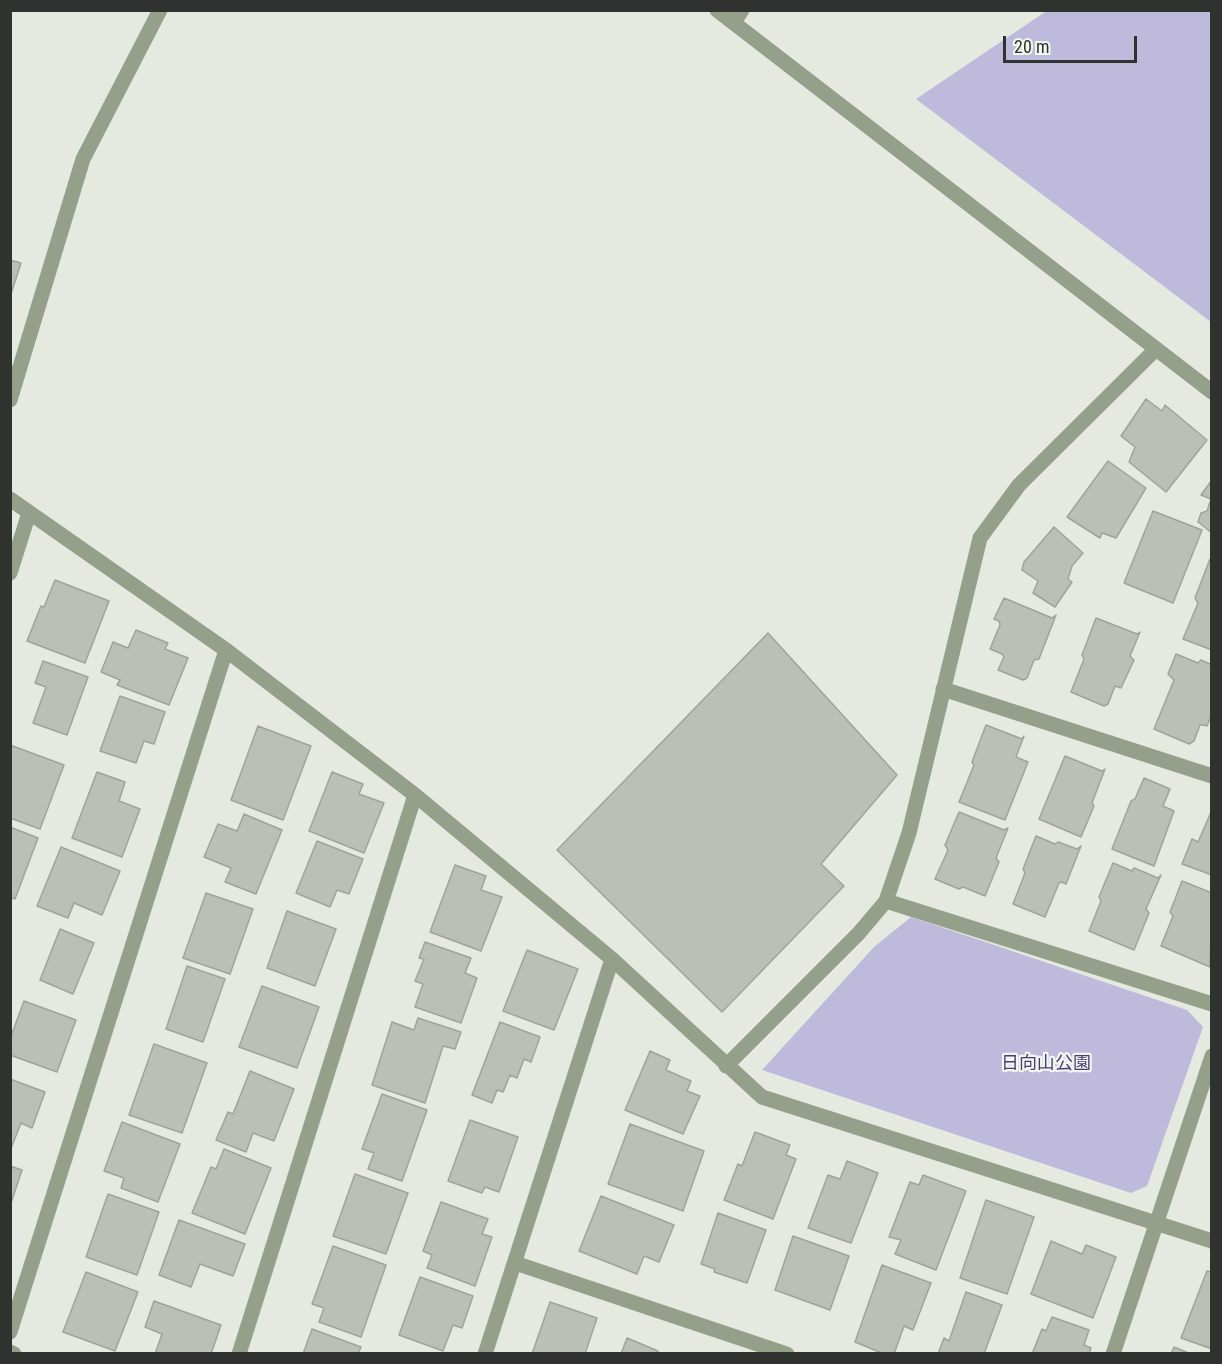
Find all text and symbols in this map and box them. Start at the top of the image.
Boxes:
scale bar [1006,24,1140,62]
text: 20 m [1014,36,1049,57]
park label: 日向山公園 [1001,1053,1091,1075]

